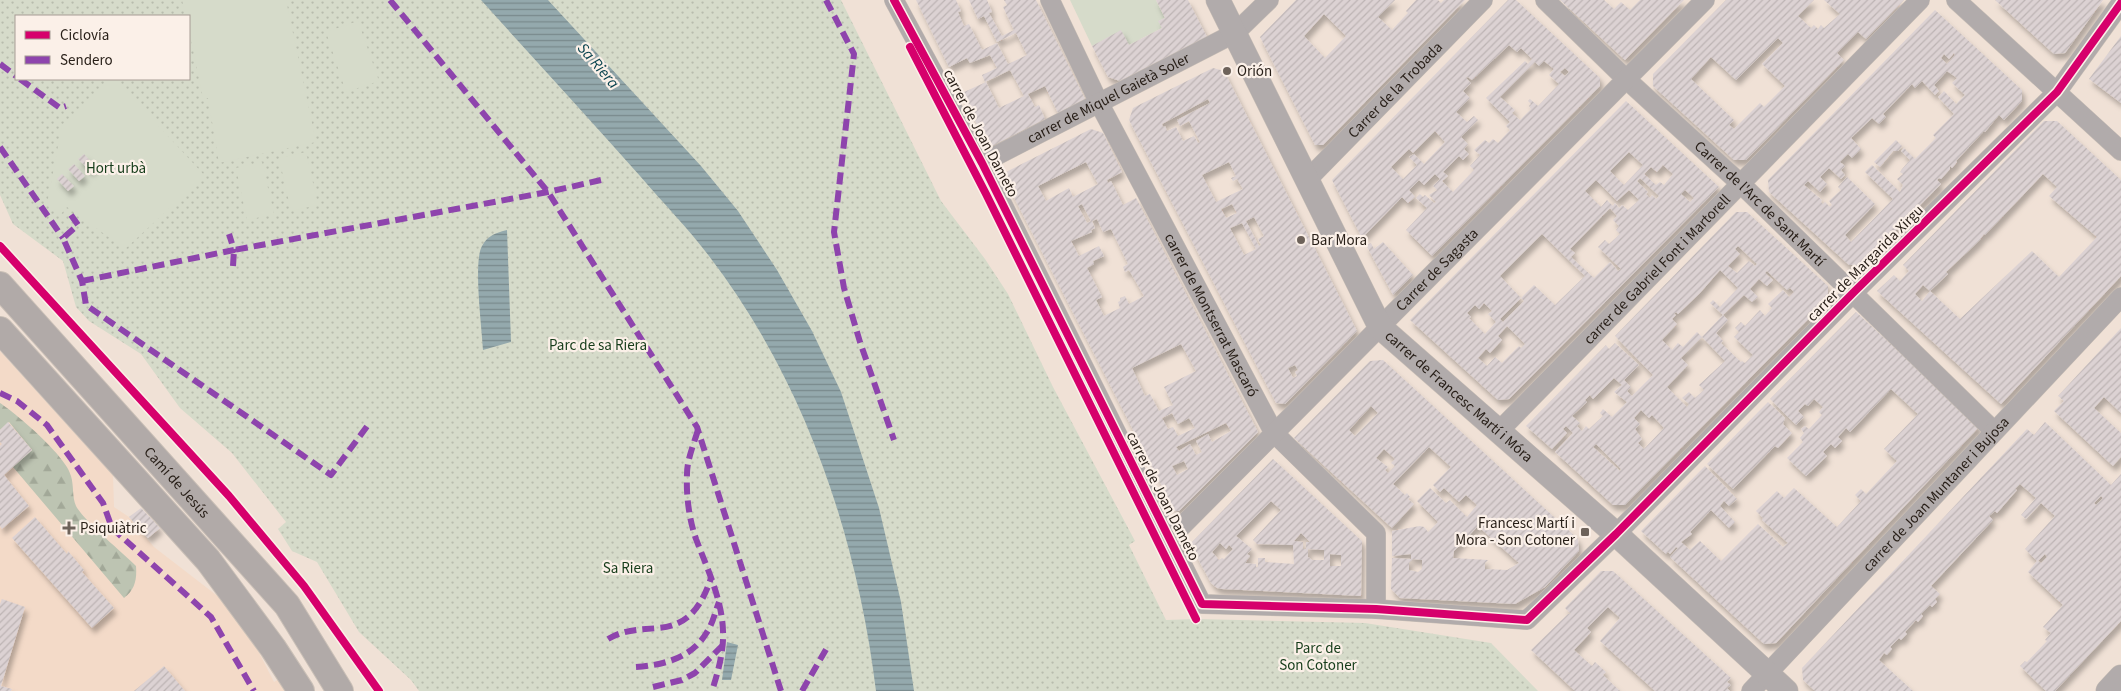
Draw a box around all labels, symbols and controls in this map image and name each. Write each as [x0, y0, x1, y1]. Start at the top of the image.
legend [15, 15, 190, 80]
text: Ciclovía [60, 25, 109, 46]
street label: Carrer de la Trobada [1343, 37, 1447, 143]
water label: Sa Riera [572, 38, 625, 94]
street label: carrer de Miquel Gaietà Soler [1024, 48, 1194, 149]
text: Sendero [60, 50, 113, 71]
place label: Orión [1237, 61, 1272, 82]
street label: carrer de Joan Dameto [938, 65, 1023, 201]
marker: Orión [1221, 65, 1233, 77]
street label: Carrer de l'Arc de Sant Martí [1689, 136, 1831, 272]
park label: Hort urbà [86, 158, 146, 179]
street label: carrer de Gabriel Font i Martorell [1579, 190, 1736, 349]
street label: carrer de Margarida Xirgu [1802, 200, 1928, 326]
street label: Carrer de Sagasta [1391, 224, 1483, 316]
street label: carrer de Montserrat Mascaró [1159, 230, 1263, 401]
place label: Bar Mora [1311, 230, 1367, 251]
marker: Bar Mora [1295, 234, 1307, 246]
street label: carrer de Francesc Martí i Móra [1380, 326, 1537, 467]
park label: Parc de sa Riera [549, 335, 647, 356]
street label: carrer de Joan Muntaner i Bujosa [1858, 412, 2014, 577]
street label: carrer de Joan Dameto [1121, 428, 1204, 564]
street label: Camí de Jesús [139, 442, 214, 523]
place label: Francesc Martí i Mora - Son Cotoner [1455, 513, 1576, 551]
place label: Psiquiàtric [80, 518, 147, 539]
marker: Psiquiàtric [62, 521, 76, 535]
marker: Francesc Martí i Mora - Son Cotoner [1579, 526, 1591, 538]
park label: Sa Riera [603, 558, 653, 579]
park label: Parc de Son Cotoner [1279, 638, 1358, 676]

